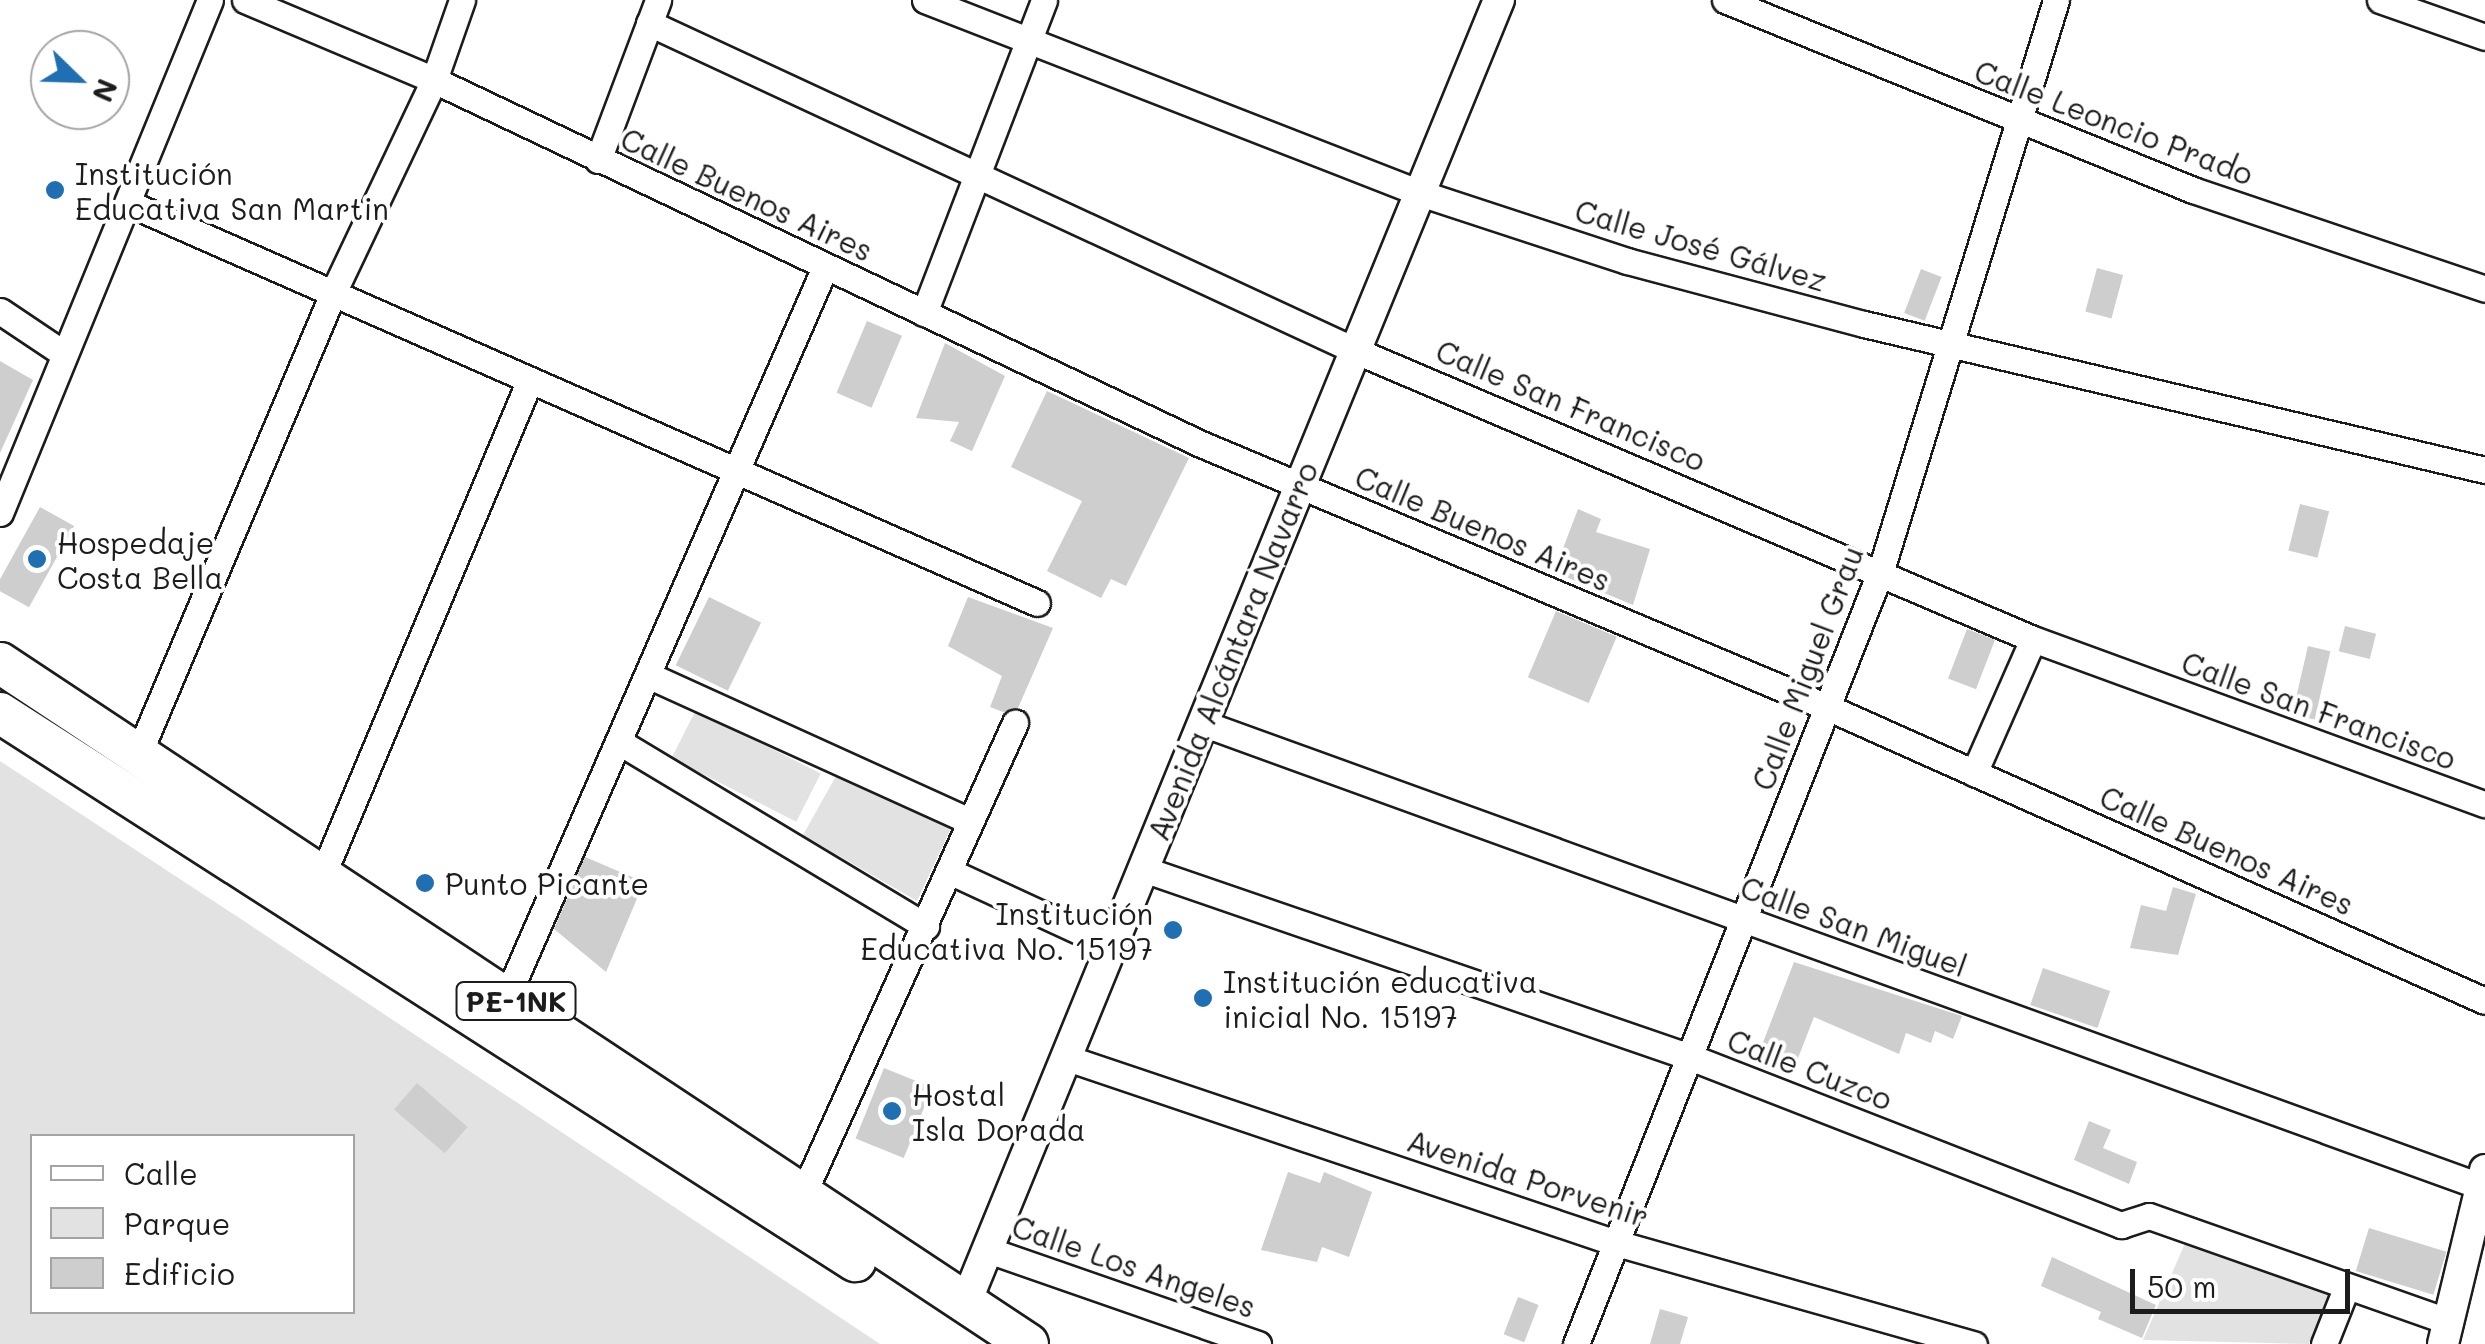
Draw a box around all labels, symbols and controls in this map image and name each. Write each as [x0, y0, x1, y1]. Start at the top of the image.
north arrow [30, 30, 130, 130]
street label: Calle Leoncio Prado [1970, 52, 2258, 192]
text: N [85, 74, 127, 108]
street label: Calle Buenos Aires [615, 120, 879, 268]
place label: Institución Educativa San Martin [75, 155, 389, 226]
marker: Institución Educativa San Martin [44, 179, 66, 201]
street label: Calle José Gálvez [1571, 192, 1831, 298]
street label: Calle San Francisco [1431, 332, 1711, 478]
street label: Avenida Alcántara Navarro [1139, 456, 1325, 846]
street label: Calle Buenos Aires [1350, 458, 1616, 598]
place label: Hospedaje Costa Bella [57, 524, 223, 594]
street label: Calle Miguel Grau [1744, 541, 1870, 795]
marker: Hospedaje Costa Bella [26, 548, 48, 570]
street label: Calle San Francisco [2177, 644, 2461, 776]
street label: Calle Buenos Aires [2095, 778, 2359, 922]
place label: Punto Picante [445, 865, 649, 901]
street label: Calle San Miguel [1736, 868, 1972, 984]
marker: Punto Picante [414, 872, 436, 894]
place label: Institución Educativa No. 15197 [860, 895, 1153, 966]
marker: Institución Educativa No. 15197 [1162, 919, 1184, 941]
place label: Institución educativa inicial No. 15197 [1223, 963, 1537, 1034]
road number: PE-1NK [454, 978, 578, 1024]
marker: Institución educativa inicial No. 15197 [1192, 987, 1214, 1009]
street label: Calle Cuzco [1723, 1021, 1897, 1117]
place label: Hostal Isla Dorada [912, 1076, 1085, 1146]
marker: Hostal Isla Dorada [881, 1100, 903, 1122]
street label: Avenida Porvenir [1403, 1122, 1653, 1234]
legend [30, 1134, 355, 1314]
text: Calle [124, 1153, 198, 1193]
text: Parque [124, 1203, 230, 1243]
street label: Calle Los Angeles [1008, 1207, 1260, 1325]
scale bar [2135, 1249, 2355, 1311]
text: Edificio [124, 1253, 235, 1293]
text: 50 m [2147, 1266, 2217, 1306]

